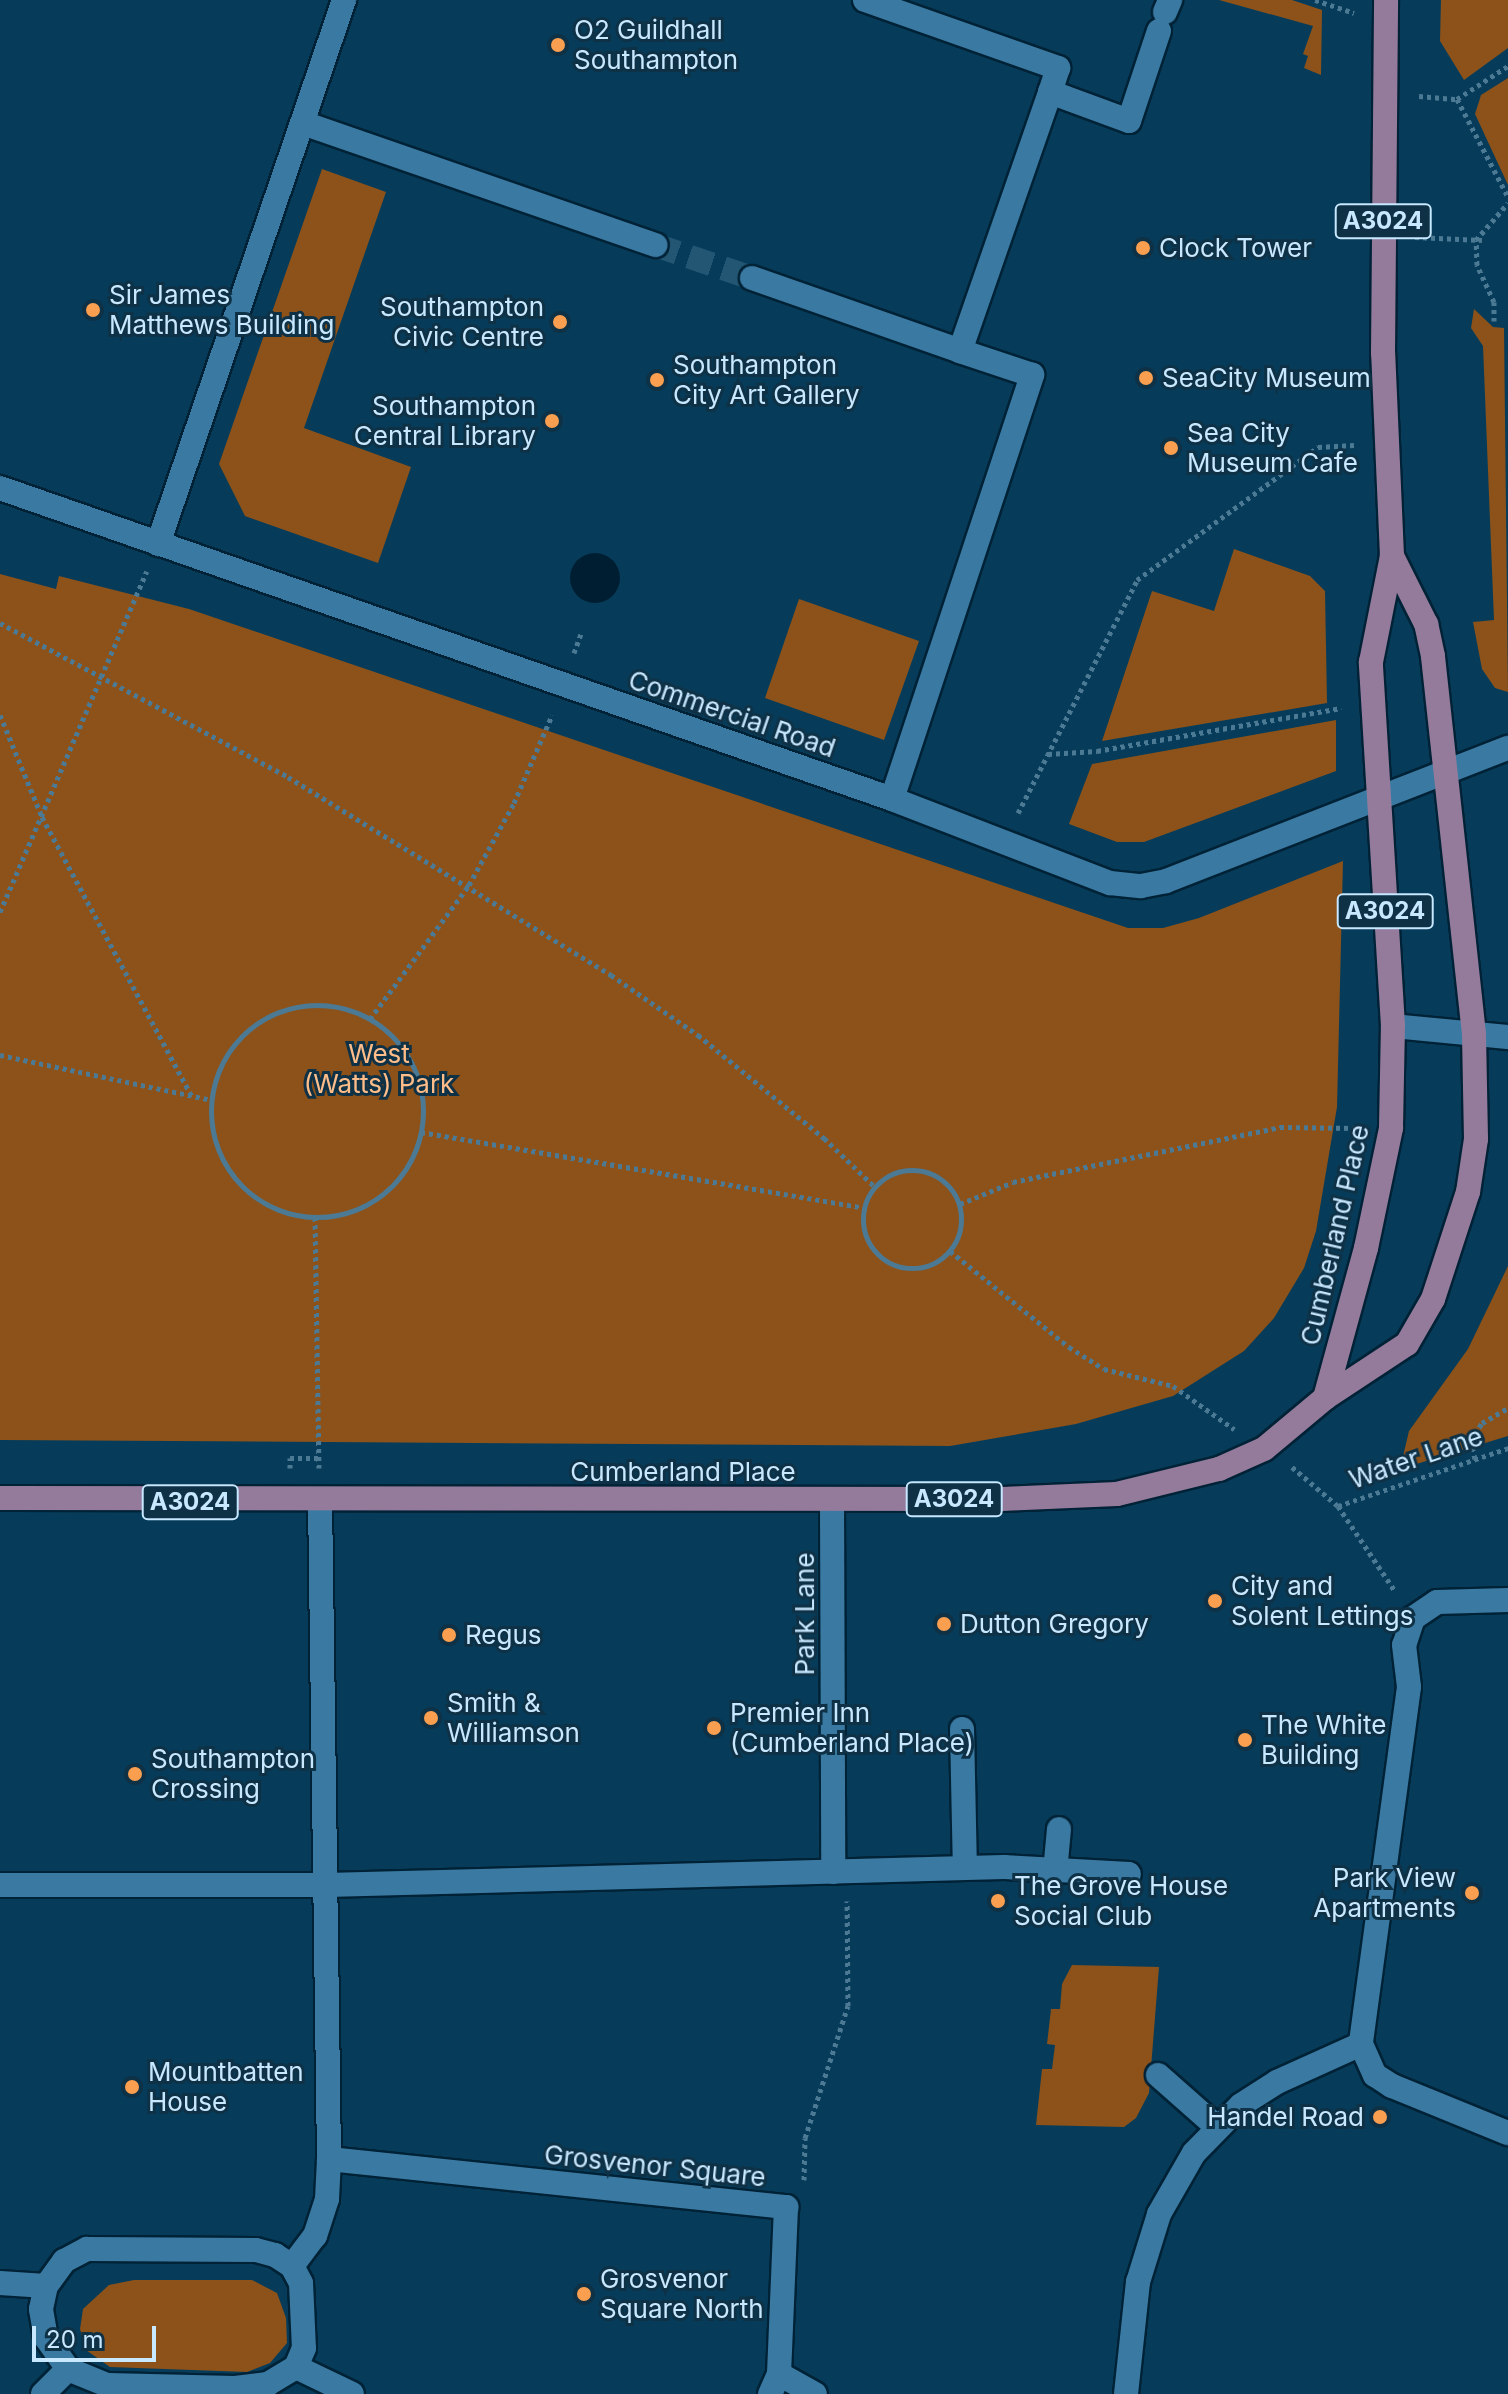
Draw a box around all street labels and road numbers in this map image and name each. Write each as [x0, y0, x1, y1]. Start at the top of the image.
road number: A3024 [1333, 201, 1433, 241]
street label: Commercial Road [624, 664, 840, 764]
road number: A3024 [1335, 891, 1435, 931]
street label: Cumberland Place [1294, 1122, 1376, 1348]
street label: Water Lane [1345, 1421, 1487, 1495]
street label: Cumberland Place [570, 1456, 796, 1488]
road number: A3024 [904, 1479, 1004, 1519]
road number: A3024 [140, 1482, 240, 1522]
street label: Park Lane [789, 1553, 821, 1675]
street label: Grosvenor Square [543, 2139, 767, 2193]

